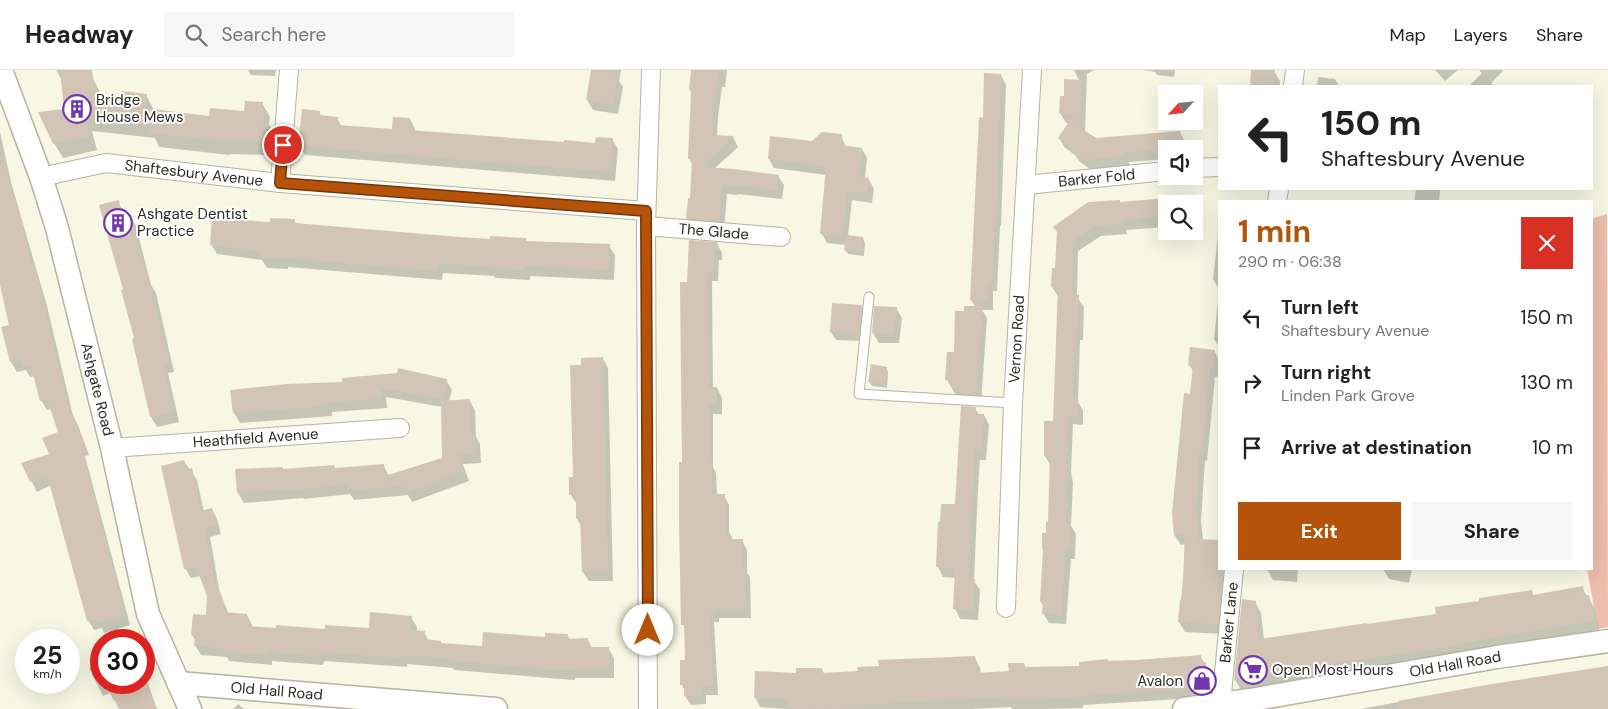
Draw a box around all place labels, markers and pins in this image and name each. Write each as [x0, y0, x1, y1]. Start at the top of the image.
place label: Bridge House Mews [96, 90, 184, 127]
building icon: Bridge House Mews [62, 94, 92, 124]
pin [262, 124, 304, 166]
place label: Ashgate Dentist Practice [137, 204, 248, 241]
building icon: Ashgate Dentist Practice [103, 208, 133, 238]
supermarket icon: Open Most Hours [1238, 655, 1268, 685]
place label: Open Most Hours [1272, 660, 1394, 680]
shop icon: Avalon [1187, 666, 1217, 696]
place label: Avalon [1137, 671, 1183, 691]

